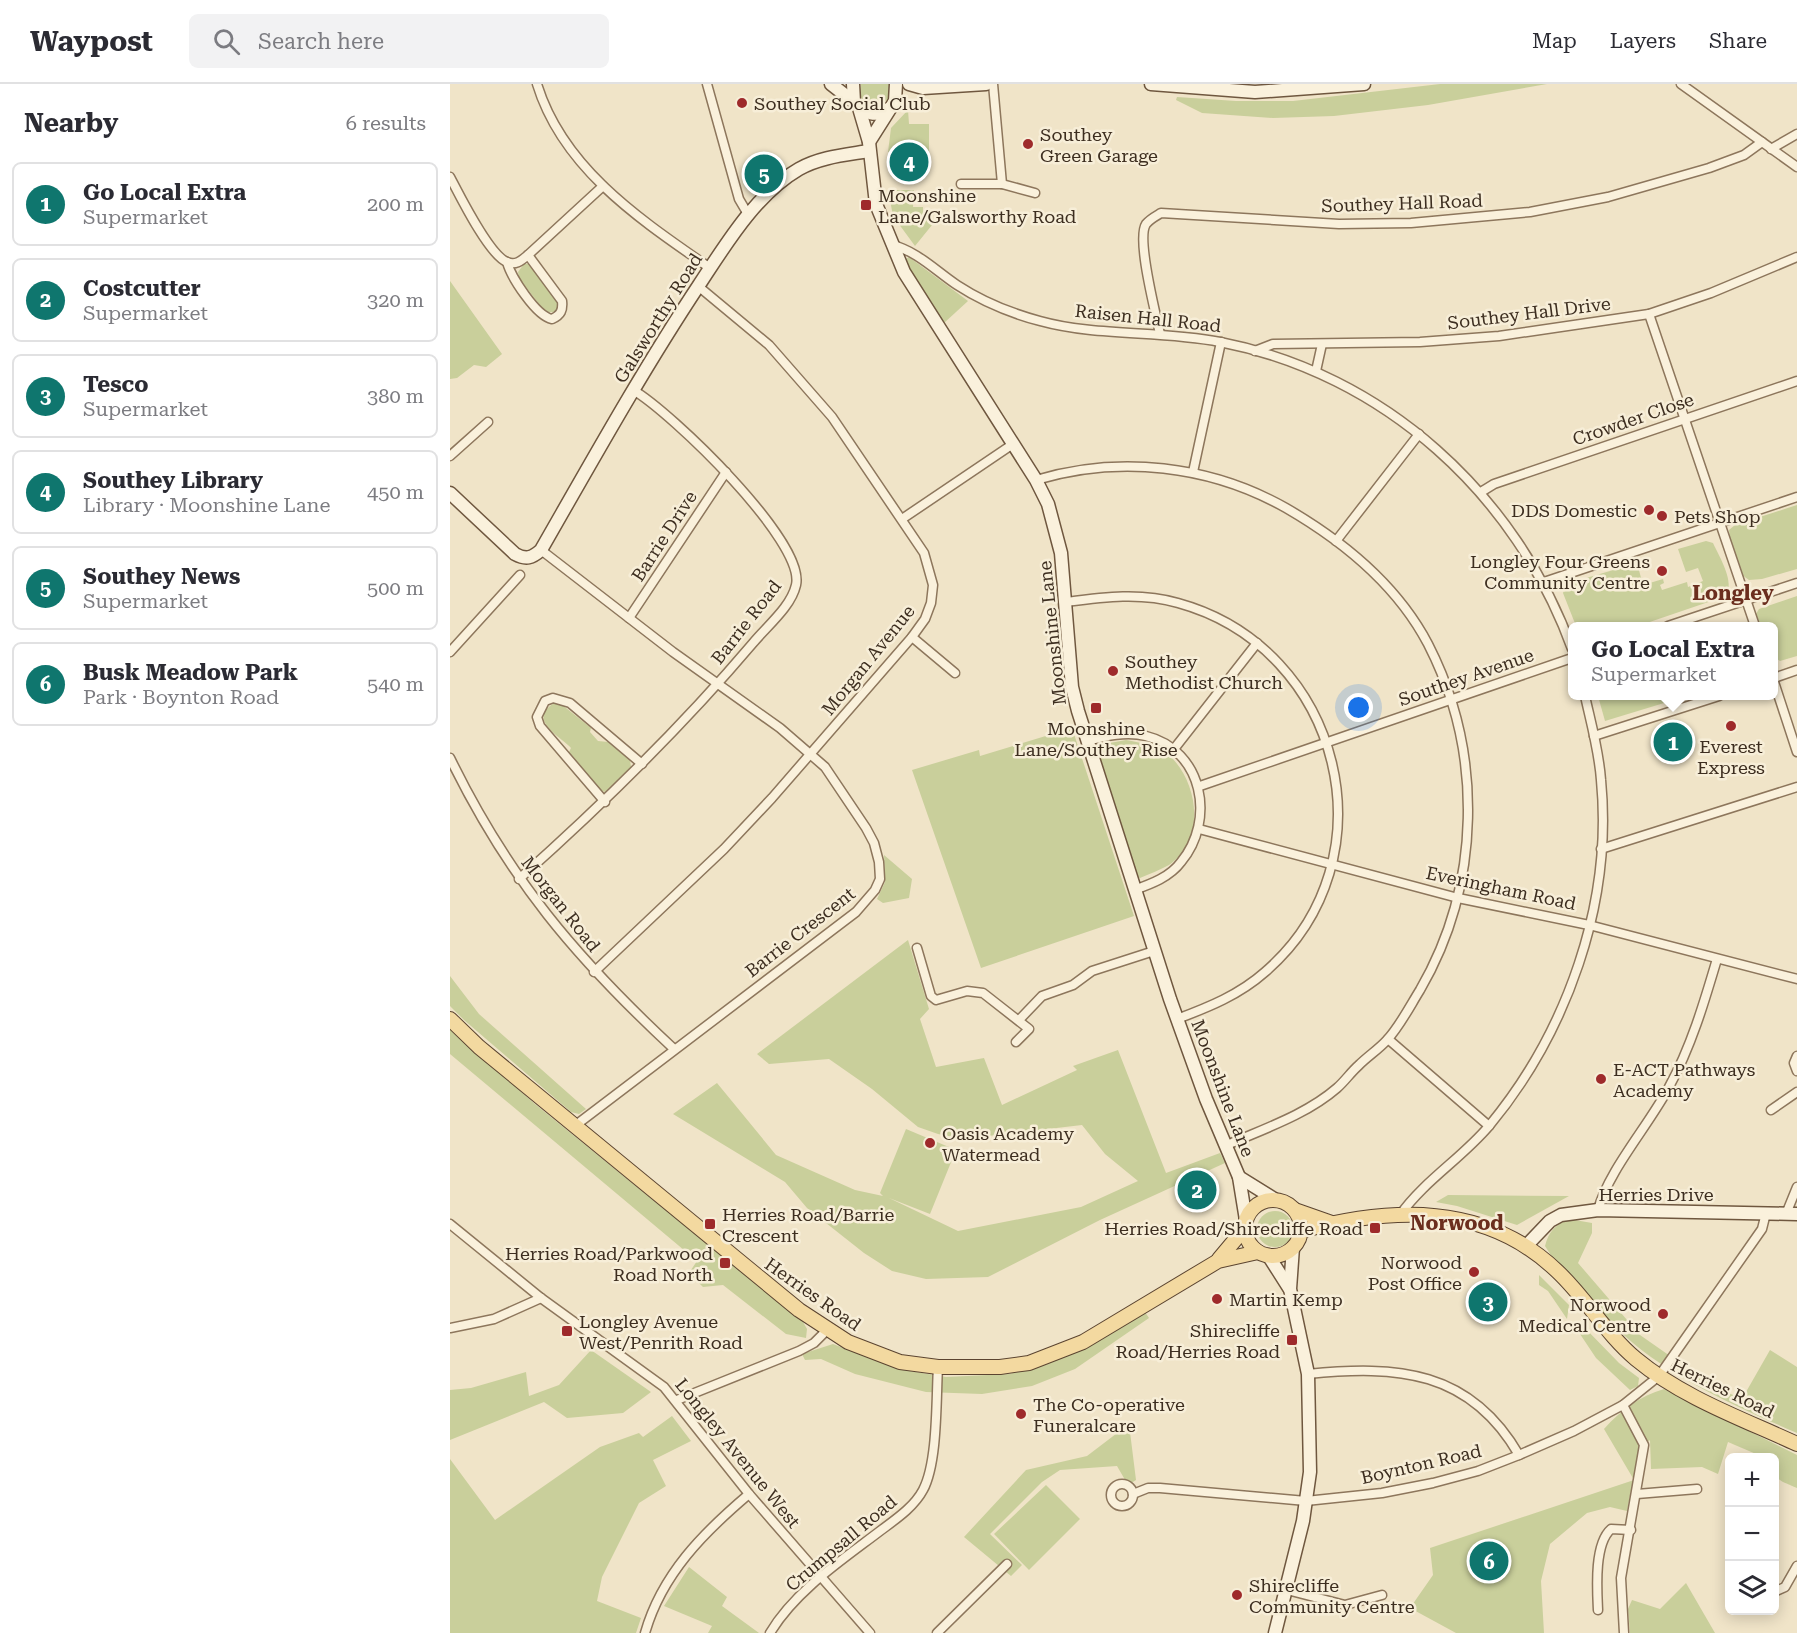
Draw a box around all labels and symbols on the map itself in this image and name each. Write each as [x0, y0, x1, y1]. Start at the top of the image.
place label: Southey Social Club [754, 93, 931, 114]
marker: Southey Social Club [735, 96, 749, 110]
place label: Southey Green Garage [1040, 124, 1158, 166]
marker: Southey Green Garage [1021, 137, 1035, 151]
pin: 4 [890, 140, 928, 184]
pin: 5 [744, 152, 784, 196]
place label: Moonshine Lane/Galsworthy Road [878, 185, 1077, 227]
street label: Southey Hall Road [1321, 190, 1484, 216]
marker: Moonshine Lane/Galsworthy Road [859, 198, 873, 212]
street label: Galsworthy Road [610, 249, 707, 387]
street label: Southey Hall Drive [1446, 293, 1612, 333]
street label: Raisen Hall Road [1074, 300, 1223, 336]
street label: Crowder Close [1570, 388, 1696, 450]
street label: Barrie Drive [627, 487, 701, 585]
place label: DDS Domestic [1511, 500, 1637, 521]
marker: DDS Domestic [1642, 503, 1656, 517]
place label: Pets Shop [1674, 506, 1761, 527]
marker: Pets Shop [1655, 509, 1669, 523]
place label: Longley Four Greens Community Centre [1470, 551, 1650, 593]
street label: Moonshine Lane [1034, 560, 1070, 706]
marker: Longley Four Greens Community Centre [1655, 564, 1669, 578]
street label: Barrie Road [707, 575, 786, 668]
district label: Longley [1692, 581, 1774, 605]
street label: Morgan Avenue [817, 601, 919, 719]
street label: Southey Avenue [1396, 644, 1536, 710]
place label: Southey Methodist Church [1125, 651, 1283, 693]
marker: Southey Methodist Church [1106, 664, 1120, 678]
your location [1344, 693, 1373, 722]
marker: Moonshine Lane/Southey Rise [1089, 701, 1103, 715]
place label: Moonshine Lane/Southey Rise [1014, 718, 1178, 760]
marker: Everest Express [1724, 719, 1738, 733]
pin: 1 [1654, 720, 1692, 764]
place label: Everest Express [1697, 736, 1765, 778]
street label: Morgan Road [517, 852, 605, 956]
street label: Everingham Road [1424, 862, 1578, 914]
street label: Barrie Crescent [741, 882, 859, 981]
street label: Moonshine Lane [1187, 1016, 1259, 1160]
place label: E-ACT Pathways Academy [1613, 1059, 1755, 1101]
marker: E-ACT Pathways Academy [1594, 1072, 1608, 1086]
place label: Oasis Academy Watermead [942, 1123, 1074, 1165]
marker: Oasis Academy Watermead [923, 1136, 937, 1150]
pin: 2 [1178, 1168, 1216, 1212]
street label: Herries Drive [1598, 1184, 1714, 1205]
place label: Herries Road/Barrie Crescent [722, 1204, 895, 1246]
district label: Norwood [1410, 1211, 1504, 1235]
marker: Herries Road/Barrie Crescent [703, 1217, 717, 1231]
place label: Herries Road/Shirecliffe Road [1104, 1218, 1363, 1239]
marker: Herries Road/Shirecliffe Road [1368, 1221, 1382, 1235]
place label: Herries Road/Parkwood Road North [505, 1243, 713, 1285]
place label: Norwood Post Office [1368, 1252, 1462, 1294]
street label: Herries Road [761, 1253, 865, 1335]
marker: Herries Road/Parkwood Road North [718, 1256, 732, 1270]
marker: Norwood Post Office [1467, 1265, 1481, 1279]
pin: 3 [1468, 1280, 1508, 1324]
place label: Martin Kemp [1229, 1289, 1343, 1310]
marker: Martin Kemp [1210, 1292, 1224, 1306]
place label: Norwood Medical Centre [1519, 1294, 1651, 1336]
marker: Norwood Medical Centre [1656, 1307, 1670, 1321]
place label: Longley Avenue West/Penrith Road [579, 1311, 743, 1353]
place label: Shirecliffe Road/Herries Road [1115, 1320, 1280, 1362]
marker: Longley Avenue West/Penrith Road [560, 1324, 574, 1338]
marker: Shirecliffe Road/Herries Road [1285, 1333, 1299, 1347]
street label: Herries Road [1668, 1354, 1779, 1422]
street label: Longley Avenue West [671, 1374, 805, 1532]
place label: The Co-operative Funeralcare [1033, 1394, 1185, 1436]
marker: The Co-operative Funeralcare [1014, 1407, 1028, 1421]
street label: Boynton Road [1359, 1440, 1484, 1488]
street label: Crumpsall Road [781, 1490, 901, 1595]
pin: 6 [1470, 1538, 1508, 1584]
place label: Shirecliffe Community Centre [1249, 1575, 1415, 1617]
marker: Shirecliffe Community Centre [1230, 1588, 1244, 1602]

